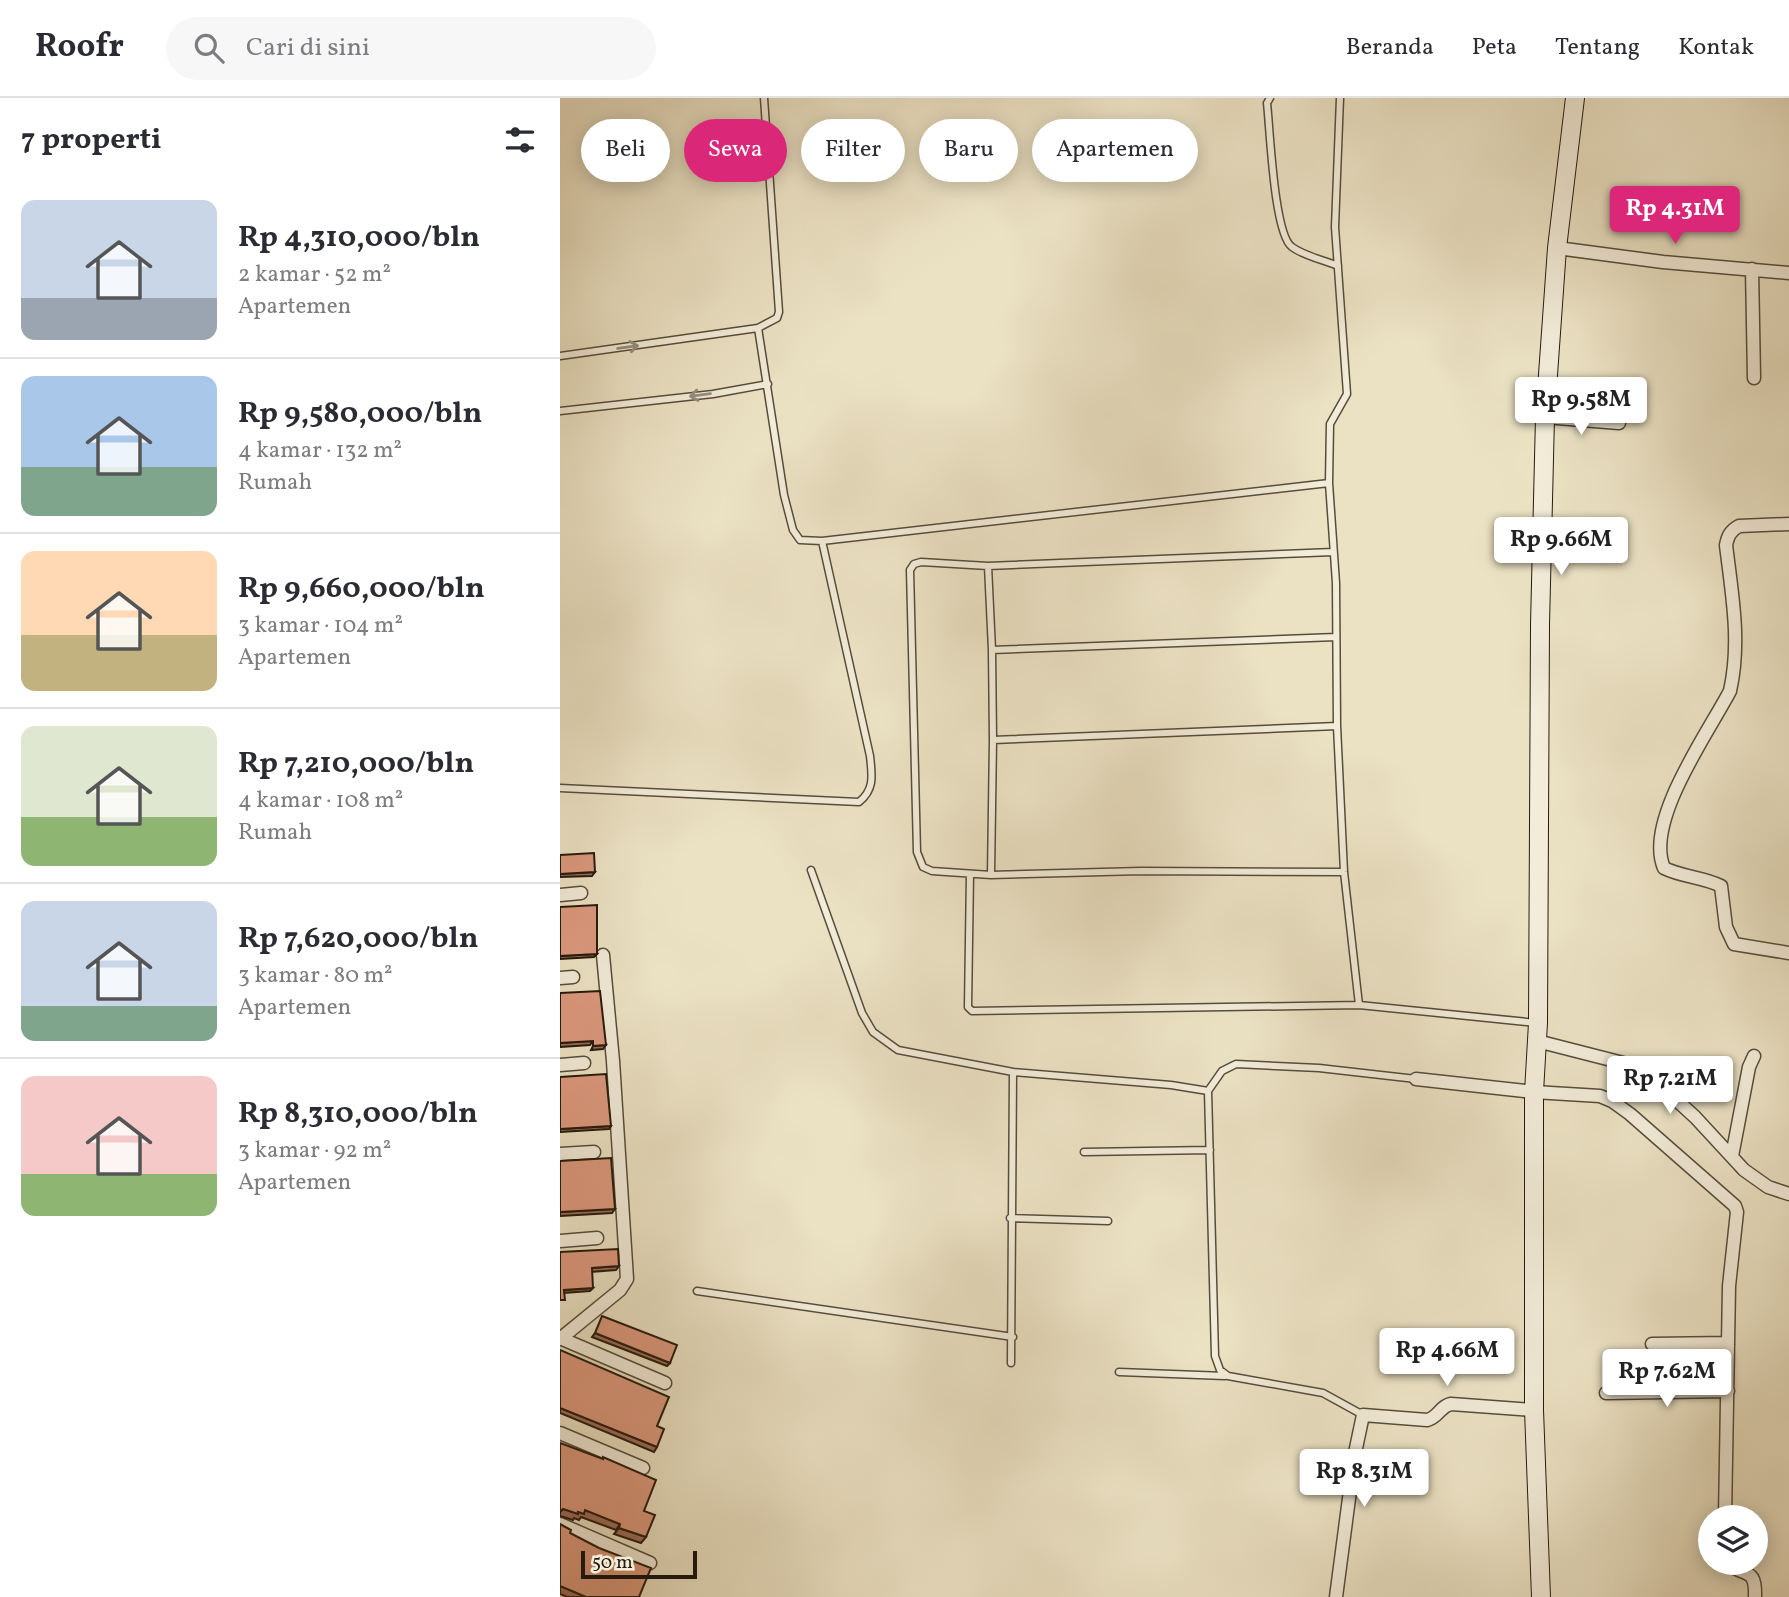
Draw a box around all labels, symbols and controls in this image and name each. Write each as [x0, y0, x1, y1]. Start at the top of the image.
search box [166, 17, 656, 80]
text: Roofr [35, 25, 124, 71]
icon: search [190, 29, 228, 67]
text: Cari di sini [246, 30, 370, 66]
text: Beranda [1346, 31, 1434, 65]
text: Peta [1472, 31, 1517, 65]
text: Tentang [1555, 31, 1640, 65]
text: Kontak [1678, 31, 1754, 65]
text: 7 properti [21, 119, 162, 161]
chip: Beli [581, 119, 670, 182]
chip: Sewa [684, 119, 787, 182]
chip: Filter [801, 119, 905, 182]
chip: Baru [919, 119, 1018, 182]
chip: Apartemen [1032, 119, 1198, 182]
icon: filters [501, 121, 539, 159]
pin: Rp 4.31M [1603, 186, 1747, 246]
text: Rp 4.31M [1626, 193, 1724, 225]
text: Rp 4,310,000/bln [238, 217, 480, 259]
icon: home [77, 228, 161, 312]
text: 2 kamar · 52 m² [238, 259, 391, 291]
text: Apartemen [238, 291, 351, 323]
one-way arrow [616, 340, 638, 353]
pin: Rp 9.58M [1509, 378, 1653, 437]
text: Rp 9.58M [1531, 384, 1631, 416]
one-way arrow [690, 389, 712, 402]
text: Rp 9,580,000/bln [238, 393, 482, 435]
icon: home [77, 404, 161, 488]
text: 4 kamar · 132 m² [238, 435, 402, 467]
text: Rumah [238, 467, 312, 499]
pin: Rp 9.66M [1489, 518, 1633, 577]
text: Rp 9.66M [1510, 524, 1612, 556]
text: Rp 9,660,000/bln [238, 568, 485, 610]
icon: home [77, 579, 161, 663]
text: 3 kamar · 104 m² [238, 610, 403, 642]
text: Apartemen [238, 642, 351, 674]
text: Rp 7,210,000/bln [238, 743, 474, 785]
icon: home [77, 754, 161, 838]
text: 4 kamar · 108 m² [238, 785, 403, 817]
text: Rumah [238, 817, 312, 849]
text: Rp 7,620,000/bln [238, 918, 478, 960]
icon: home [77, 929, 161, 1013]
text: 3 kamar · 80 m² [238, 960, 393, 992]
text: Apartemen [238, 992, 351, 1024]
pin: Rp 7.21M [1598, 1056, 1742, 1116]
text: Rp 7.21M [1623, 1063, 1717, 1095]
text: Rp 8,310,000/bln [238, 1093, 478, 1135]
icon: home [77, 1104, 161, 1188]
text: 3 kamar · 92 m² [238, 1135, 391, 1167]
text: Apartemen [238, 1167, 351, 1199]
pin: Rp 4.66M [1375, 1328, 1519, 1388]
text: Rp 4.66M [1395, 1335, 1499, 1367]
pin: Rp 7.62M [1595, 1350, 1739, 1409]
text: Rp 7.62M [1618, 1356, 1716, 1388]
pin: Rp 8.31M [1292, 1450, 1436, 1509]
text: Rp 8.31M [1316, 1456, 1412, 1488]
map controls [1698, 1505, 1768, 1575]
button: layers [1698, 1505, 1768, 1575]
scale bar [581, 1548, 696, 1580]
text: 50 m [592, 1550, 633, 1576]

